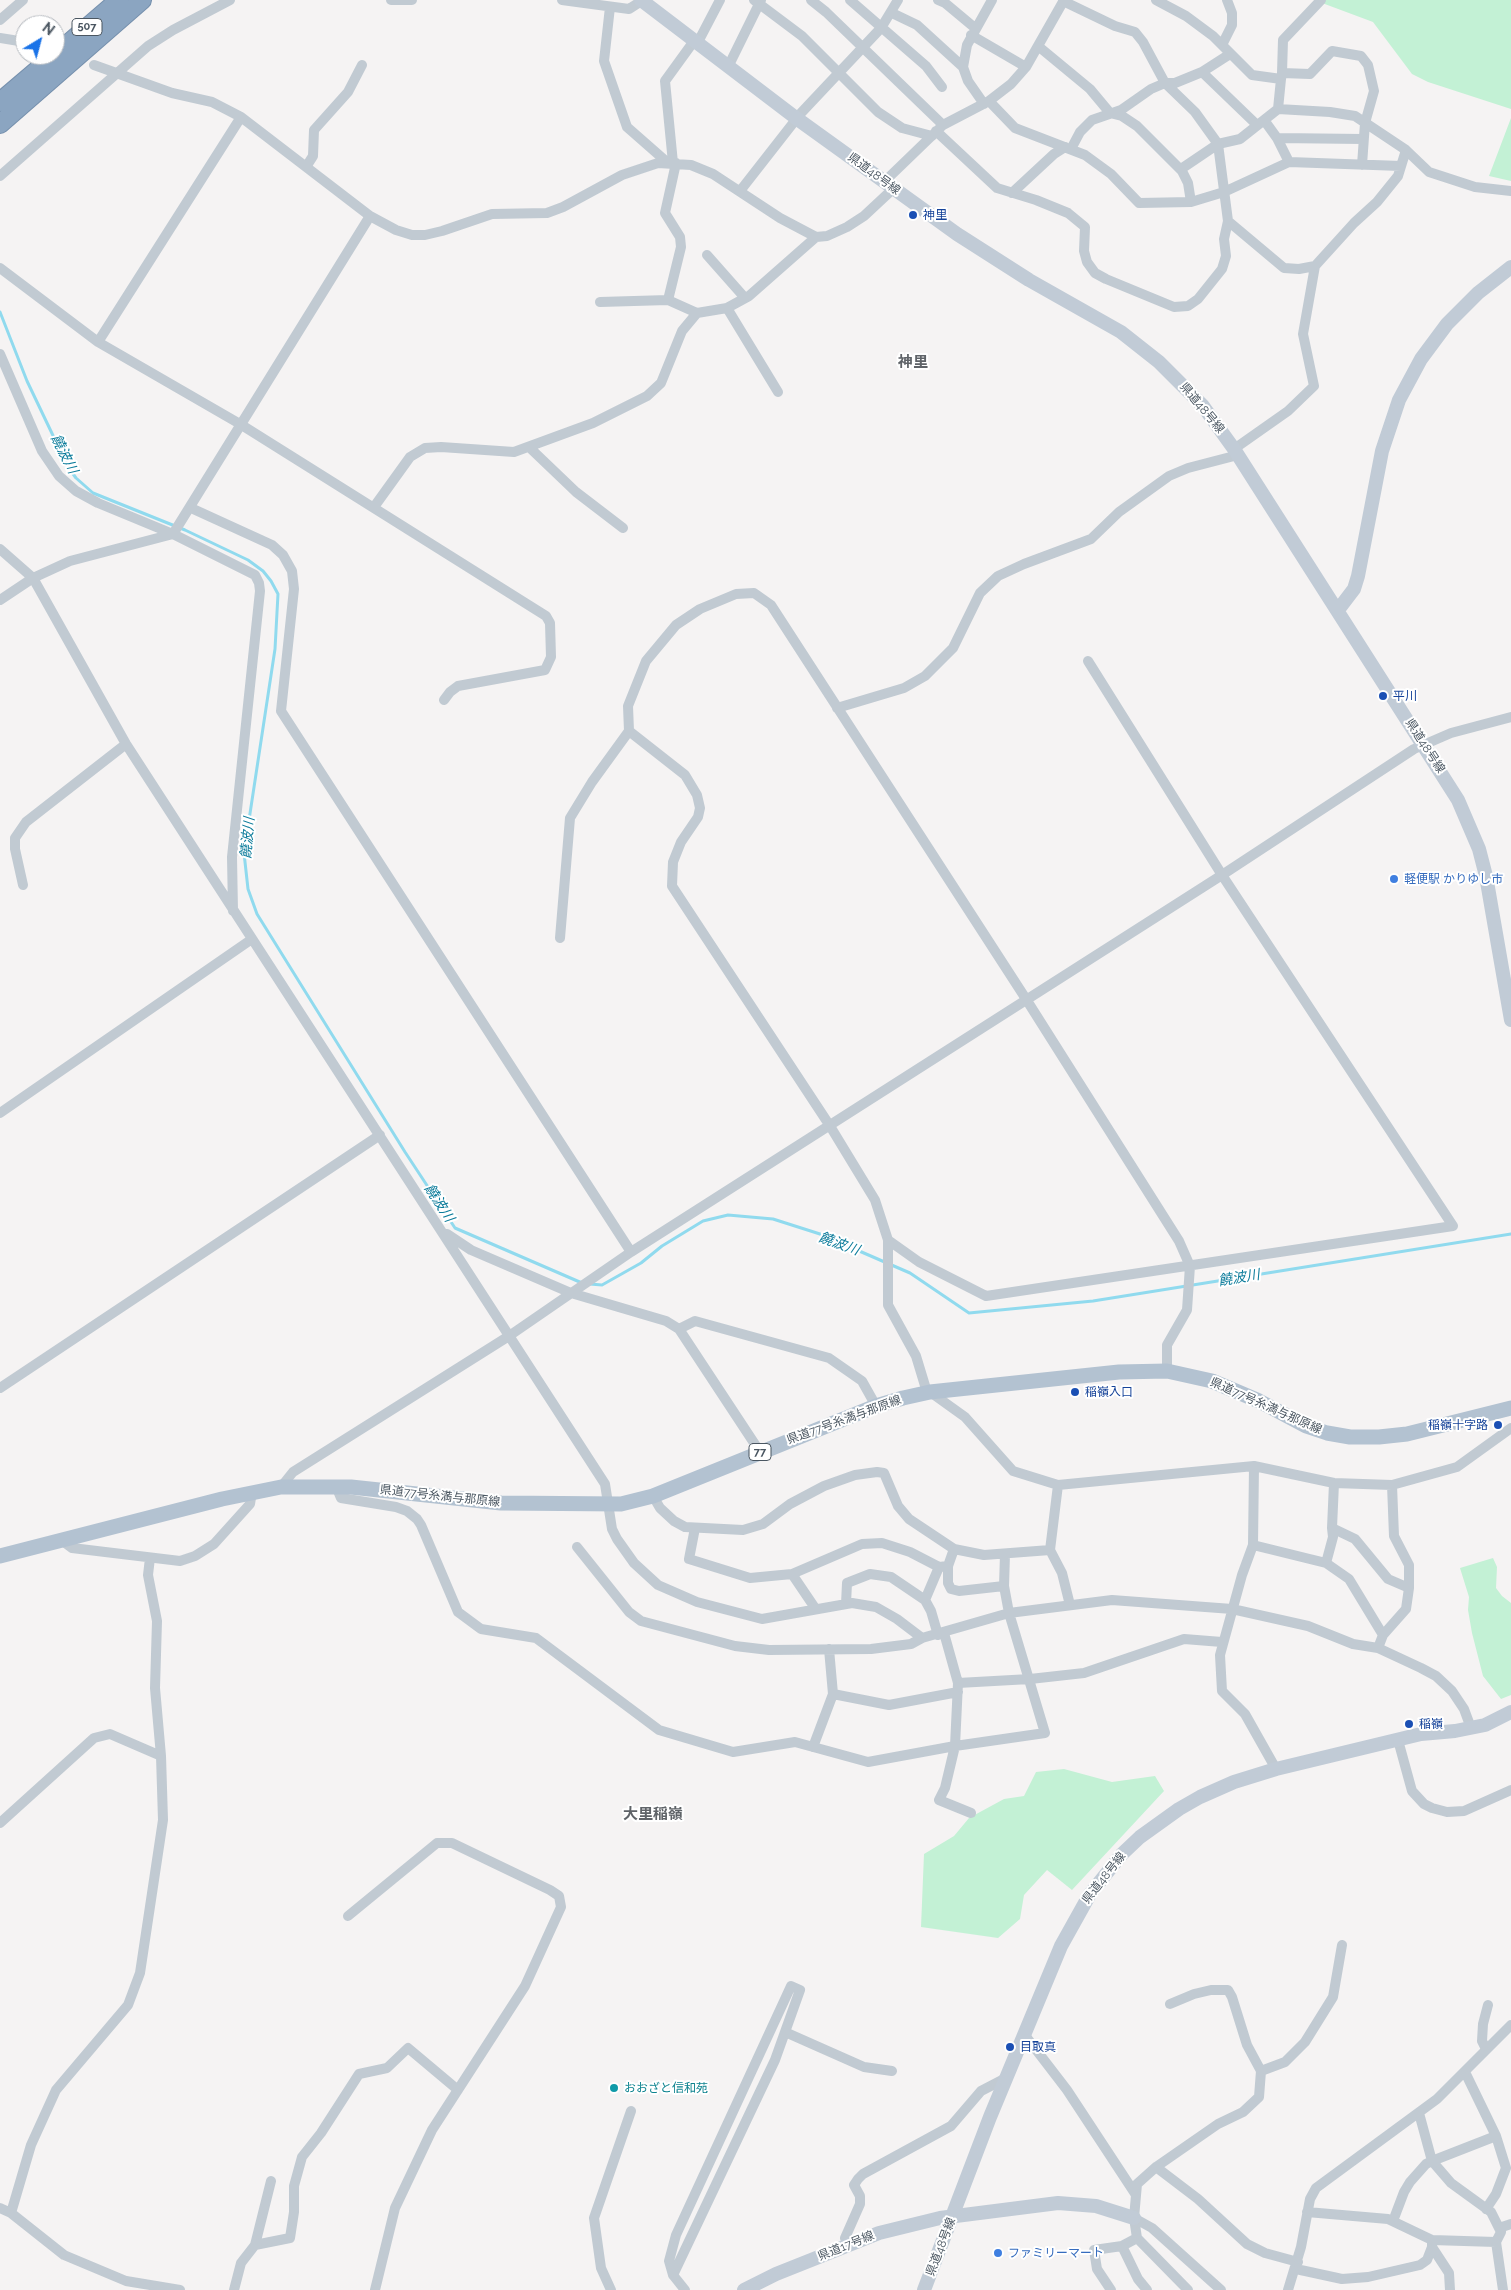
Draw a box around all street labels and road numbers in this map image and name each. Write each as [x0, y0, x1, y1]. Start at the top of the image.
road number: 507 [72, 18, 102, 36]
street label: 県道48号線 [845, 150, 903, 198]
street label: 県道48号線 [1177, 380, 1227, 436]
street label: 県道48号線 [1402, 716, 1448, 776]
street label: 県道77号糸満与那原線 [1208, 1375, 1324, 1437]
street label: 県道77号糸満与那原線 [785, 1393, 903, 1447]
road number: 77 [749, 1444, 771, 1460]
street label: 県道77号糸満与那原線 [379, 1483, 501, 1509]
street label: 県道48号線 [1079, 1849, 1129, 1907]
street label: 県道48号線 [923, 2216, 959, 2278]
street label: 県道17号線 [816, 2228, 876, 2264]

